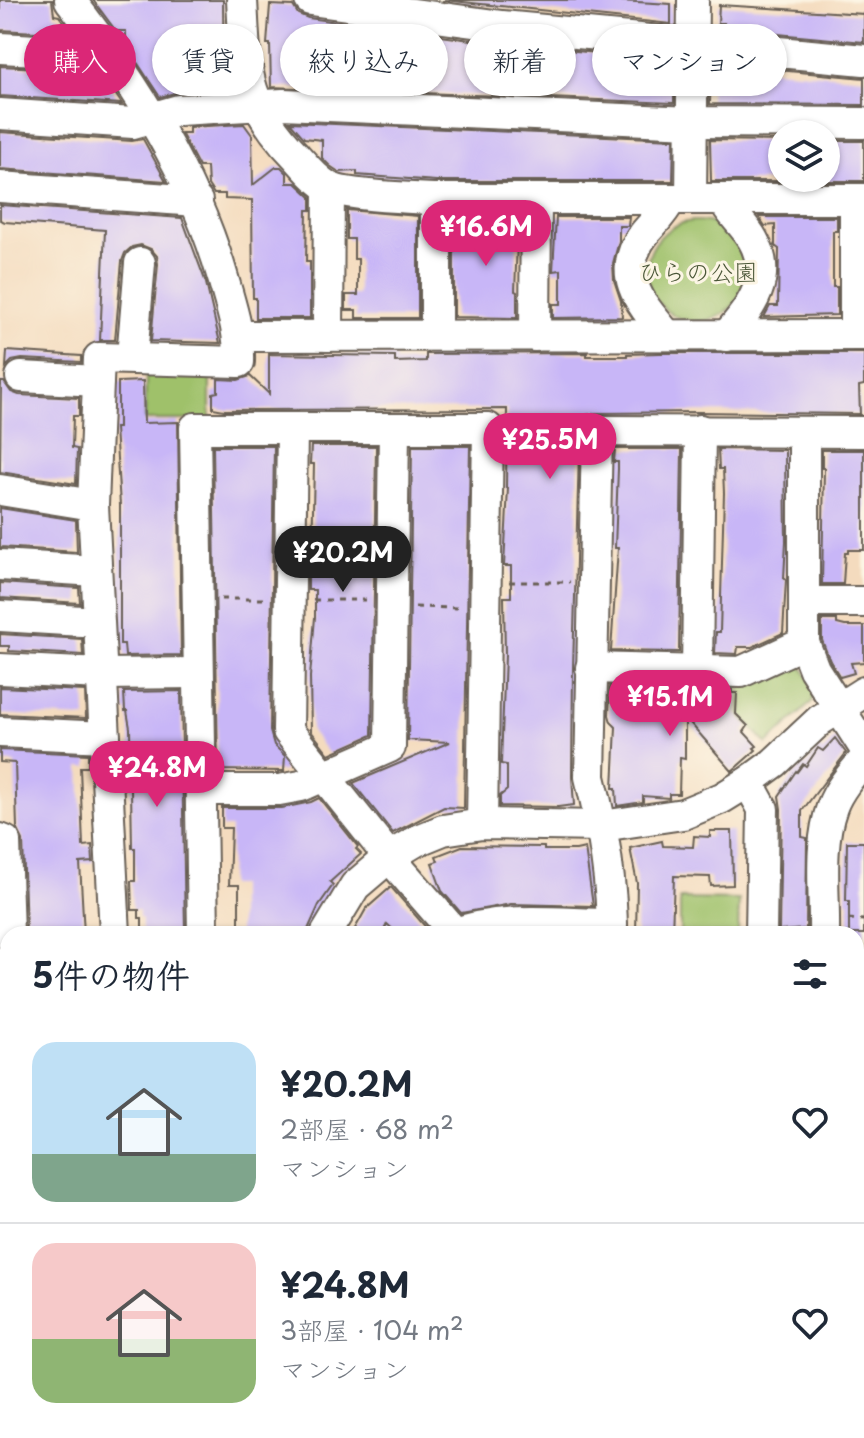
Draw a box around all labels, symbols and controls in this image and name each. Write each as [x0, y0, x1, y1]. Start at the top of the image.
chip: 購入 [24, 24, 136, 96]
chip: 賃貸 [152, 24, 264, 96]
chip: 絞り込み [280, 24, 448, 96]
chip: 新着 [464, 24, 576, 96]
chip: マンション [592, 24, 787, 96]
map controls [768, 120, 840, 192]
button: layers [768, 120, 840, 192]
pin: ¥16.6M [421, 200, 551, 268]
text: ¥16.6M [439, 206, 533, 245]
park label: ひらの公園 [638, 253, 758, 289]
pin: ¥25.5M [485, 413, 615, 481]
text: ¥25.5M [501, 419, 599, 458]
pin: ¥20.2M [278, 526, 408, 594]
text: ¥20.2M [292, 532, 394, 571]
pin: ¥15.1M [605, 670, 735, 738]
text: ¥15.1M [627, 676, 713, 715]
pin: ¥24.8M [92, 741, 222, 809]
text: ¥24.8M [107, 747, 207, 786]
text: 5件の物件 [32, 948, 190, 1000]
icon: filters [788, 952, 832, 996]
text: ¥20.2M [280, 1057, 413, 1109]
icon: home [96, 1074, 192, 1170]
icon: heart [788, 1100, 832, 1144]
text: 2部屋 · 68 m² [280, 1109, 454, 1148]
text: マンション [280, 1148, 409, 1187]
text: ¥24.8M [280, 1258, 410, 1310]
icon: home [96, 1275, 192, 1371]
icon: heart [788, 1301, 832, 1345]
text: 3部屋 · 104 m² [280, 1310, 464, 1349]
text: マンション [280, 1349, 409, 1388]

